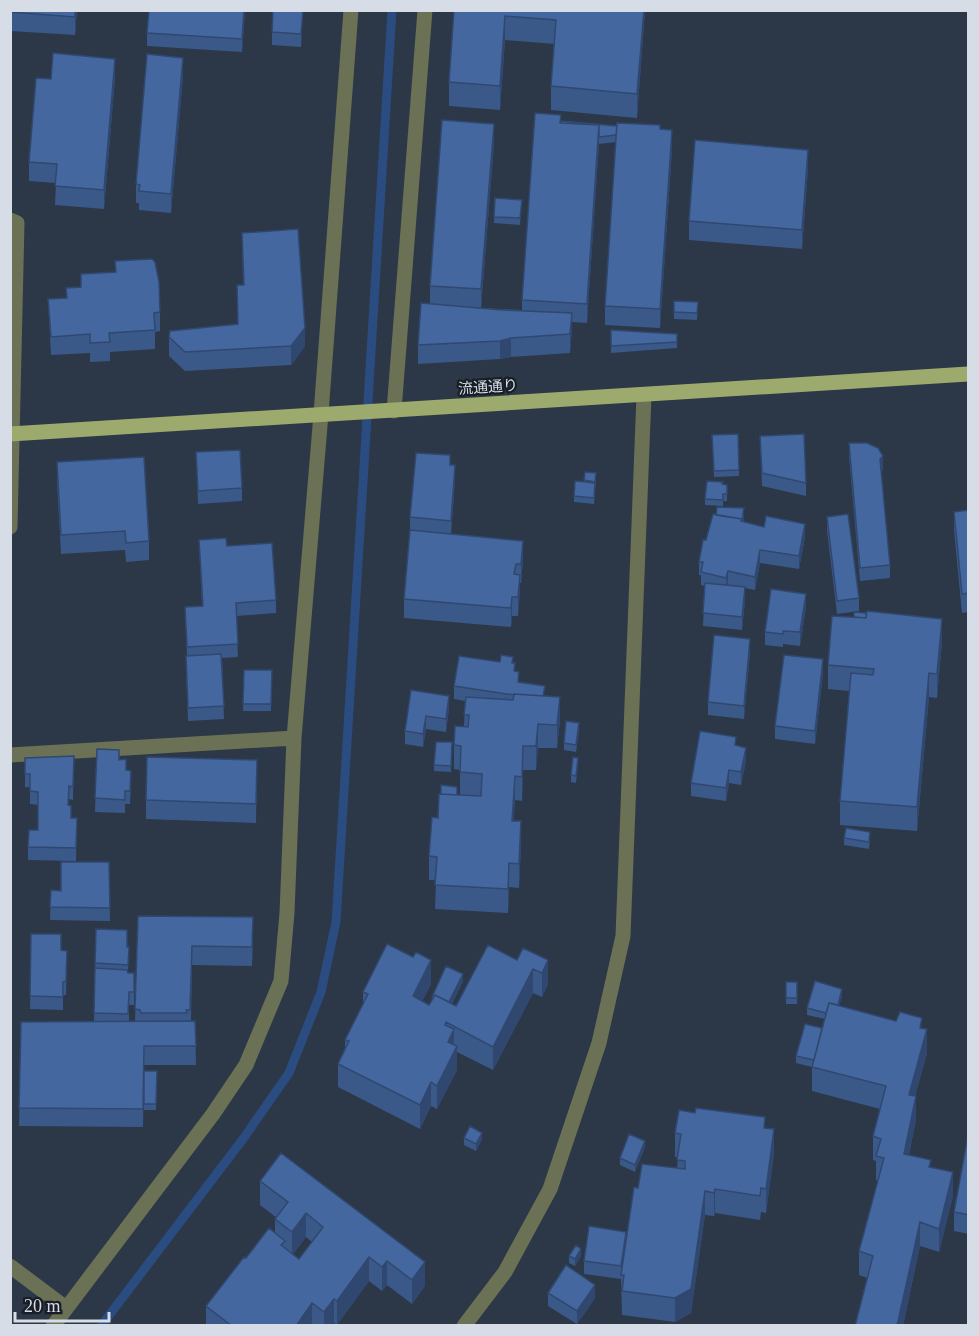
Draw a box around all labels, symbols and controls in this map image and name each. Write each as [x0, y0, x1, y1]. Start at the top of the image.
street label: 流通通り [458, 377, 518, 397]
scale bar [15, 1285, 110, 1323]
text: 20 m [24, 1296, 61, 1316]

